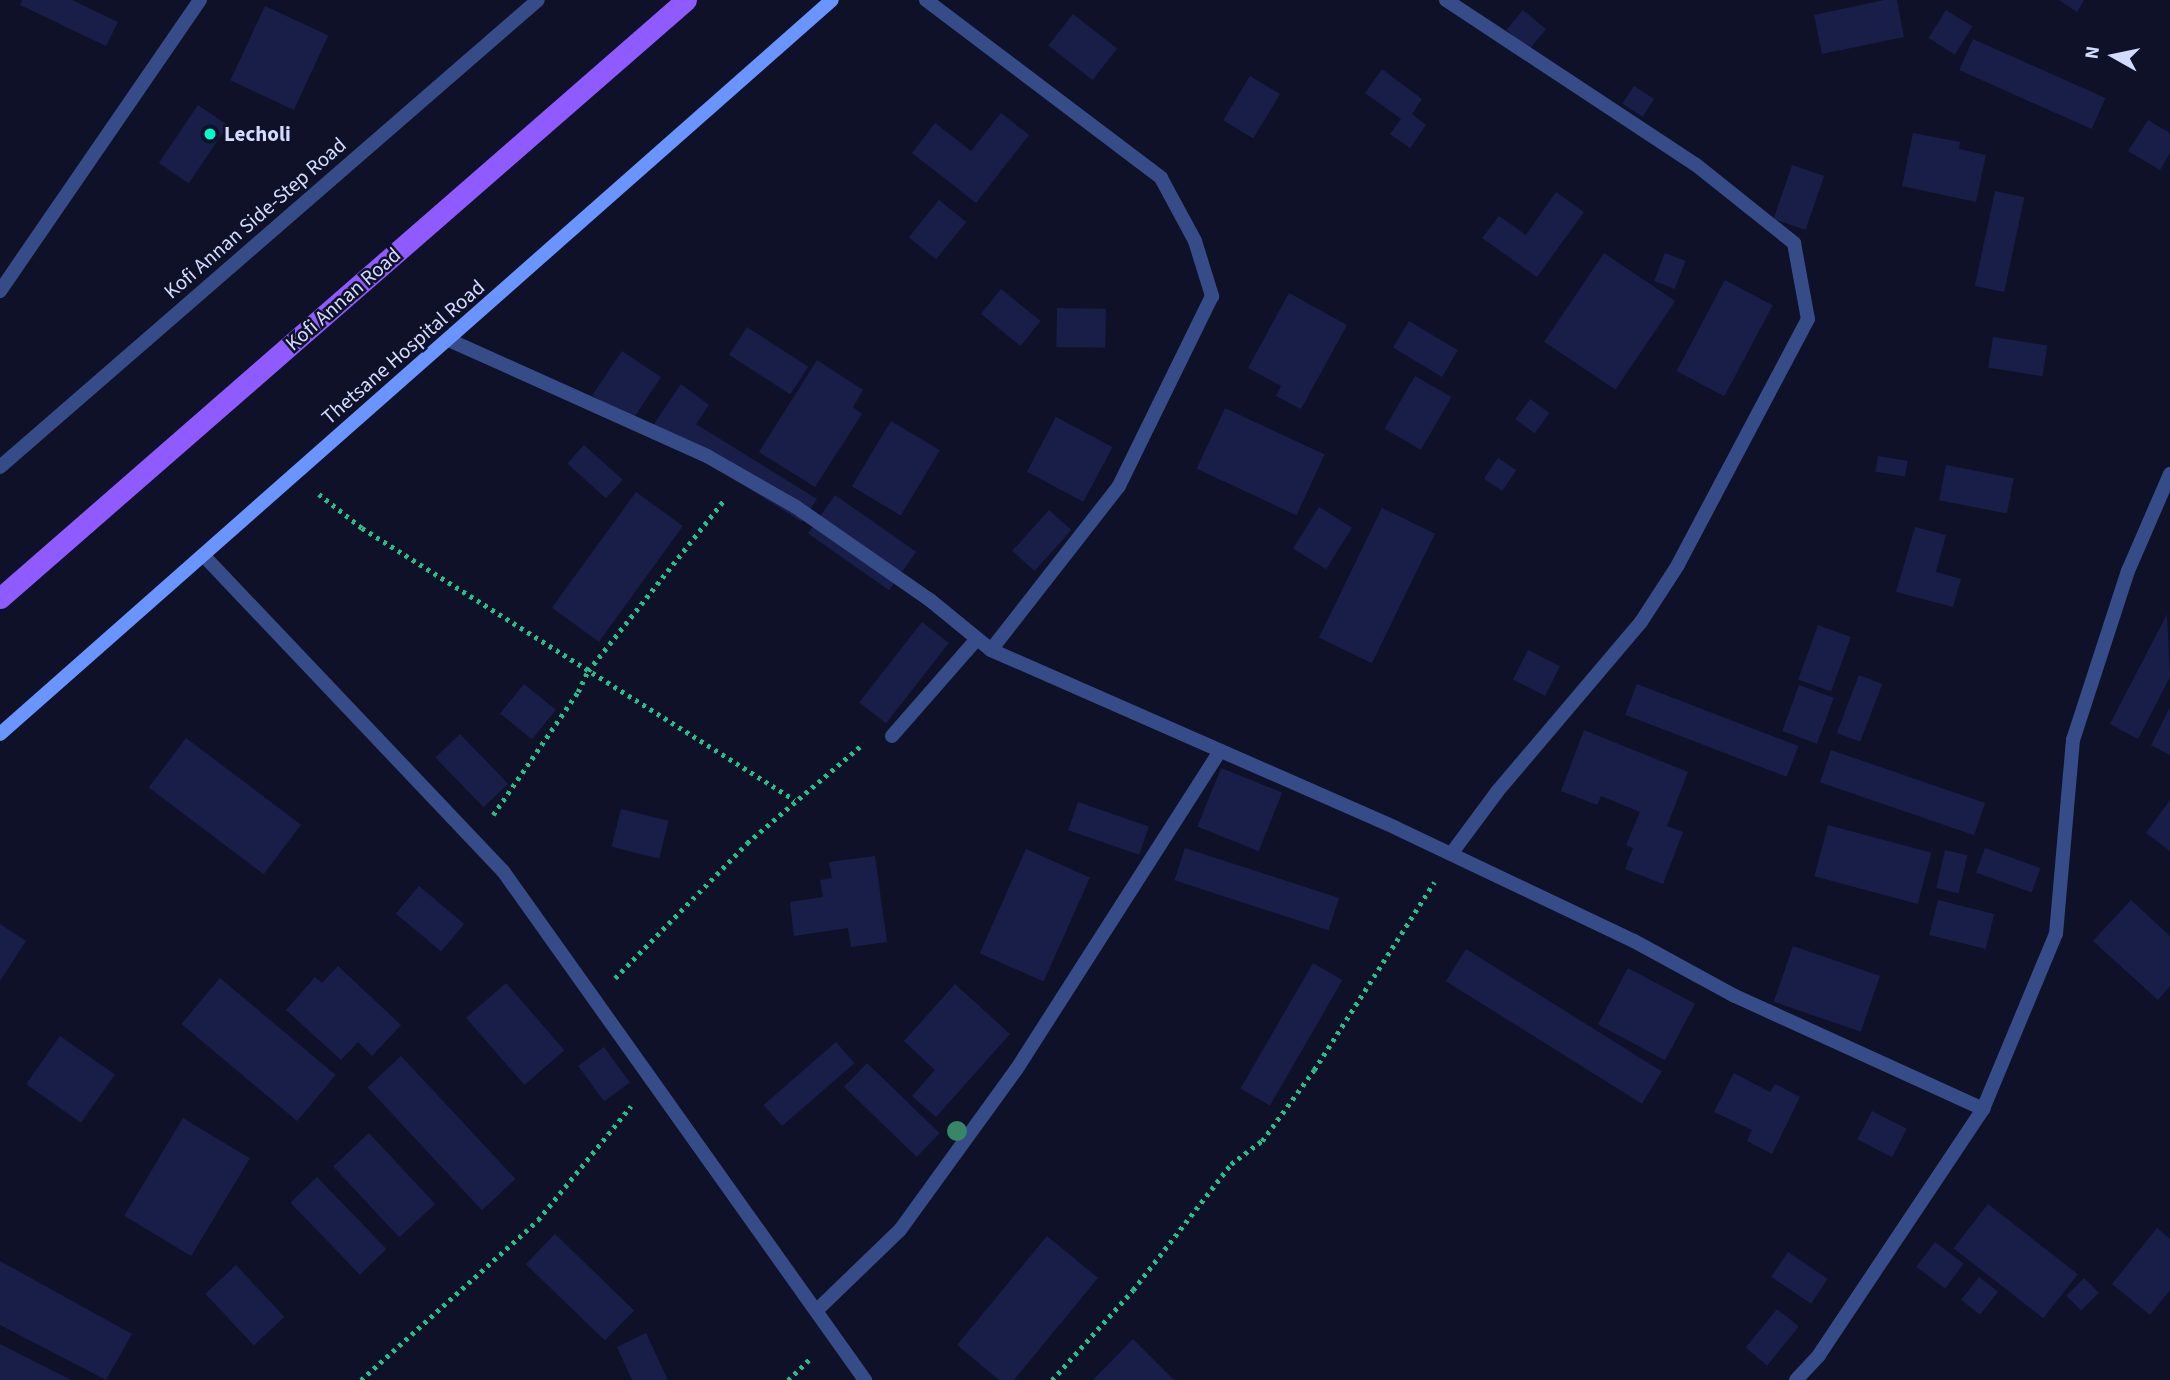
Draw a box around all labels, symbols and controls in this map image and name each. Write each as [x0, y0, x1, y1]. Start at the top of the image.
north arrow [2079, 21, 2149, 91]
text: N [2078, 44, 2107, 61]
place label: Lecholi [224, 121, 291, 147]
marker: Lecholi [202, 126, 218, 142]
street label: Kofi Annan Side-Step Road [159, 132, 351, 304]
street label: Kofi Annan Road [280, 242, 406, 356]
street label: Thetsane Hospital Road [316, 274, 490, 430]

